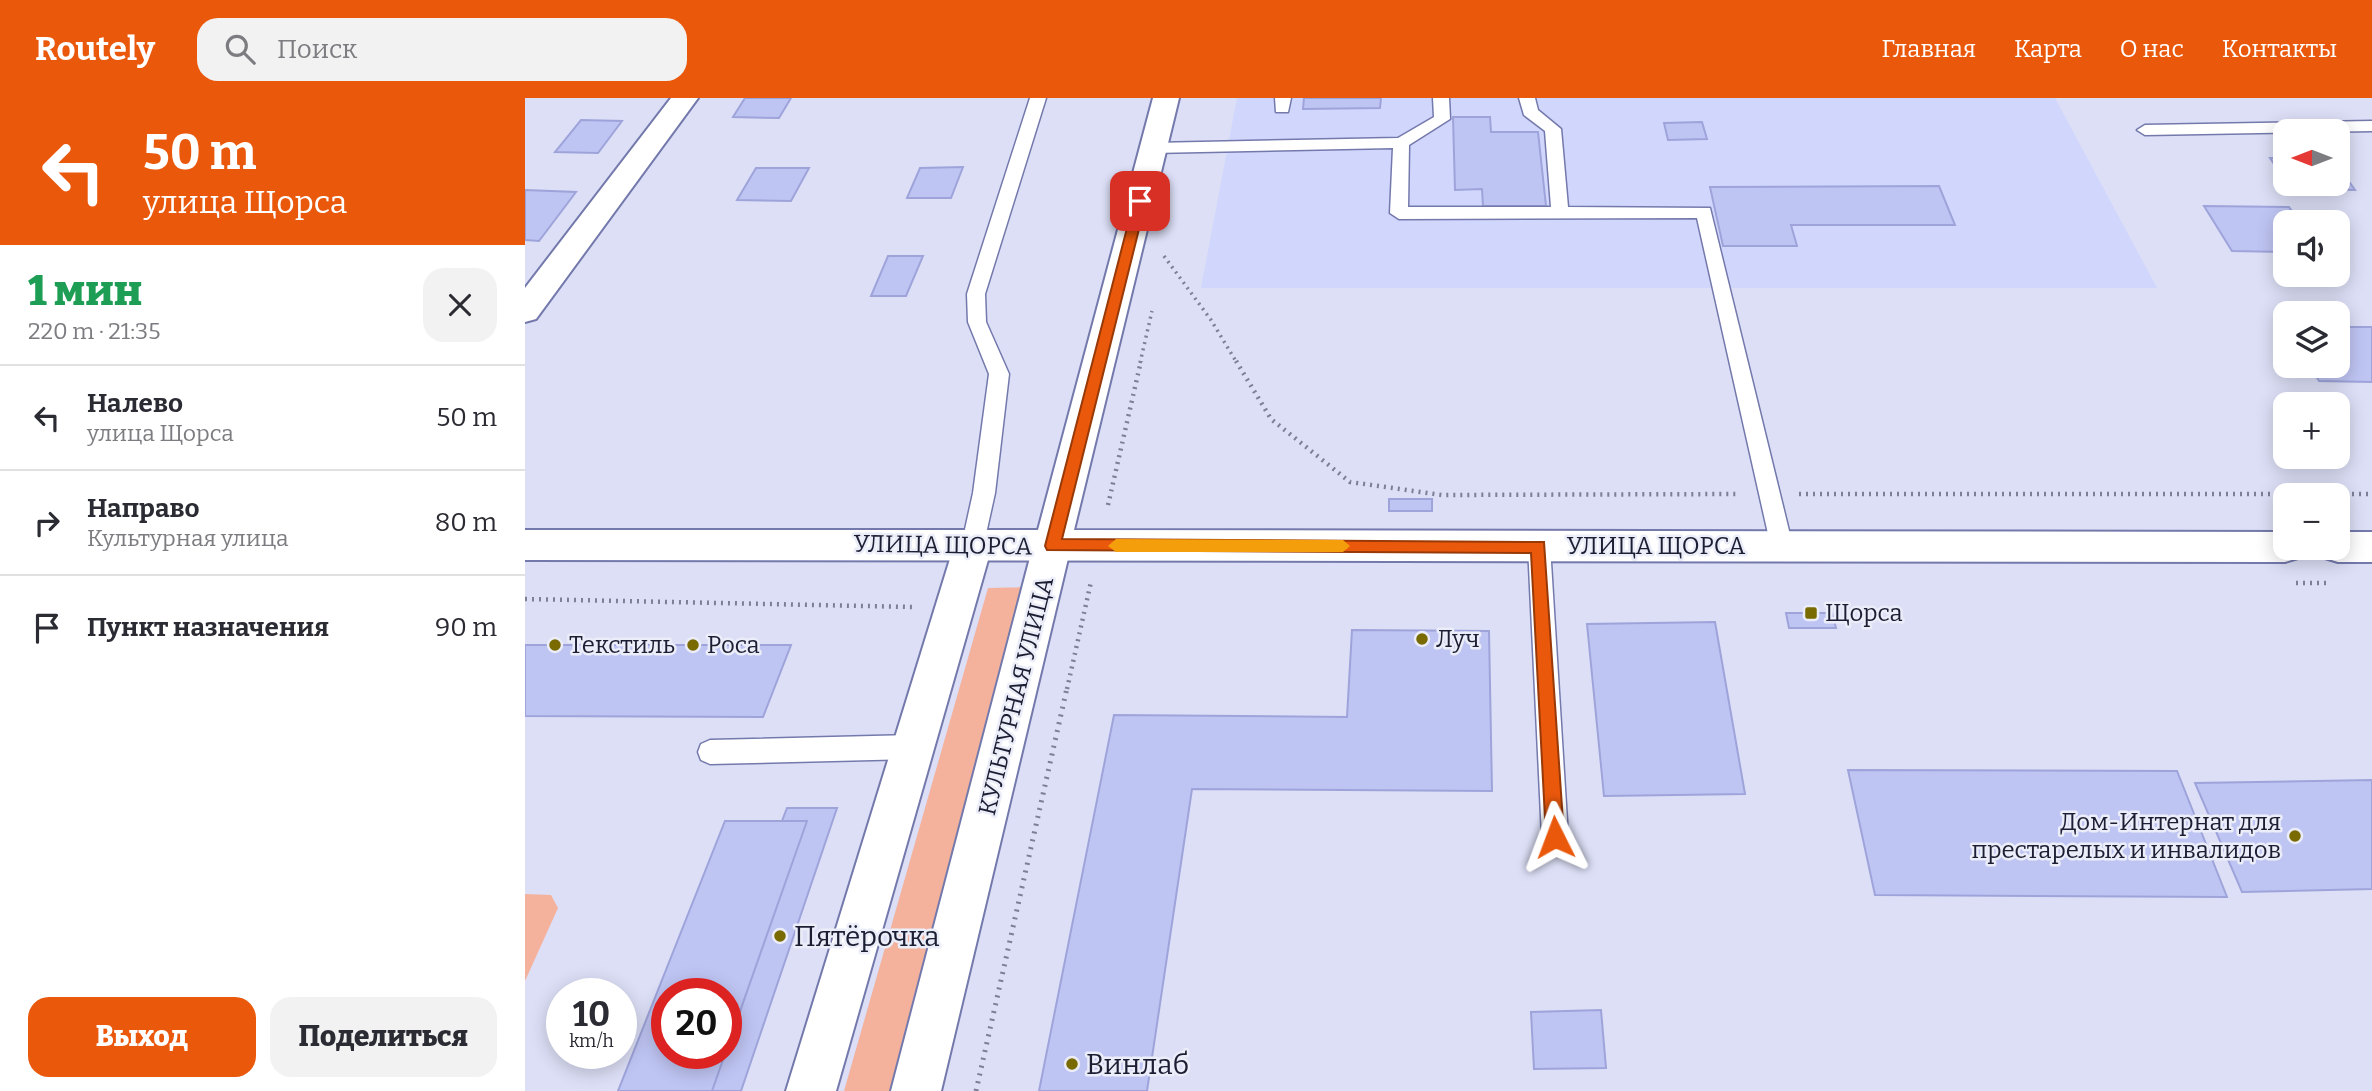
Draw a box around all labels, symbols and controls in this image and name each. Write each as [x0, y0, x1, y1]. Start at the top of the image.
search box [197, 18, 687, 81]
text: Routely [35, 29, 155, 69]
icon: search [221, 30, 259, 68]
text: Поиск [277, 34, 357, 65]
text: Главная [1881, 35, 1976, 63]
text: Карта [2014, 35, 2082, 63]
text: О нас [2120, 35, 2184, 63]
text: Контакты [2222, 35, 2337, 63]
north arrow [2273, 119, 2350, 196]
map controls [2273, 119, 2350, 560]
text: 50 m [143, 123, 256, 182]
icon: left [28, 126, 119, 217]
pin [1110, 171, 1170, 231]
icon: arrive [1121, 182, 1159, 220]
text: улица Щорса [143, 183, 347, 221]
button: sound [2273, 210, 2350, 287]
text: 1 мин [28, 266, 142, 316]
button: close [423, 268, 497, 342]
button: layers [2273, 301, 2350, 378]
text: 220 m · 21:35 [28, 317, 160, 345]
text: Налево [87, 388, 183, 419]
button: + [2273, 392, 2350, 469]
icon: left [28, 399, 66, 437]
text: 50 m [436, 402, 497, 433]
text: улица Щорса [87, 419, 234, 447]
button: − [2273, 483, 2350, 560]
text: Направо [87, 493, 200, 524]
icon: right [28, 504, 66, 542]
text: 80 m [435, 507, 497, 538]
text: Культурная улица [87, 524, 289, 552]
street label: УЛИЦА ЩОРСА [853, 529, 1033, 561]
street label: УЛИЦА ЩОРСА [1567, 532, 1745, 560]
street label: КУЛЬТУРНАЯ УЛИЦА [973, 574, 1059, 818]
place label: Щорса [1825, 599, 1903, 627]
marker: Щорса [1803, 605, 1819, 621]
icon: arrive [28, 609, 66, 647]
text: Пункт назначения [87, 612, 329, 643]
text: 90 m [435, 612, 497, 643]
place label: Луч [1436, 625, 1480, 653]
place label: Текстиль [569, 631, 675, 659]
place label: Роса [707, 631, 760, 659]
marker: Луч [1414, 631, 1430, 647]
marker: Текстиль [547, 637, 563, 653]
marker: Роса [685, 637, 701, 653]
position arrow [1518, 800, 1592, 874]
place label: Дом-Интернат для престарелых и инвалидов [1971, 808, 2281, 864]
marker: Дом-Интернат для престарелых и инвалидов [2287, 828, 2303, 844]
place label: Пятёрочка [794, 920, 940, 953]
marker: Пятёрочка [772, 928, 788, 944]
speed limit sign: 20 [651, 978, 742, 1069]
text: 10 [573, 993, 610, 1035]
button: Выход [28, 997, 256, 1077]
button: Поделиться [270, 997, 497, 1077]
text: km/h [569, 1030, 614, 1052]
place label: Винлаб [1086, 1048, 1189, 1081]
marker: Винлаб [1064, 1056, 1080, 1072]

